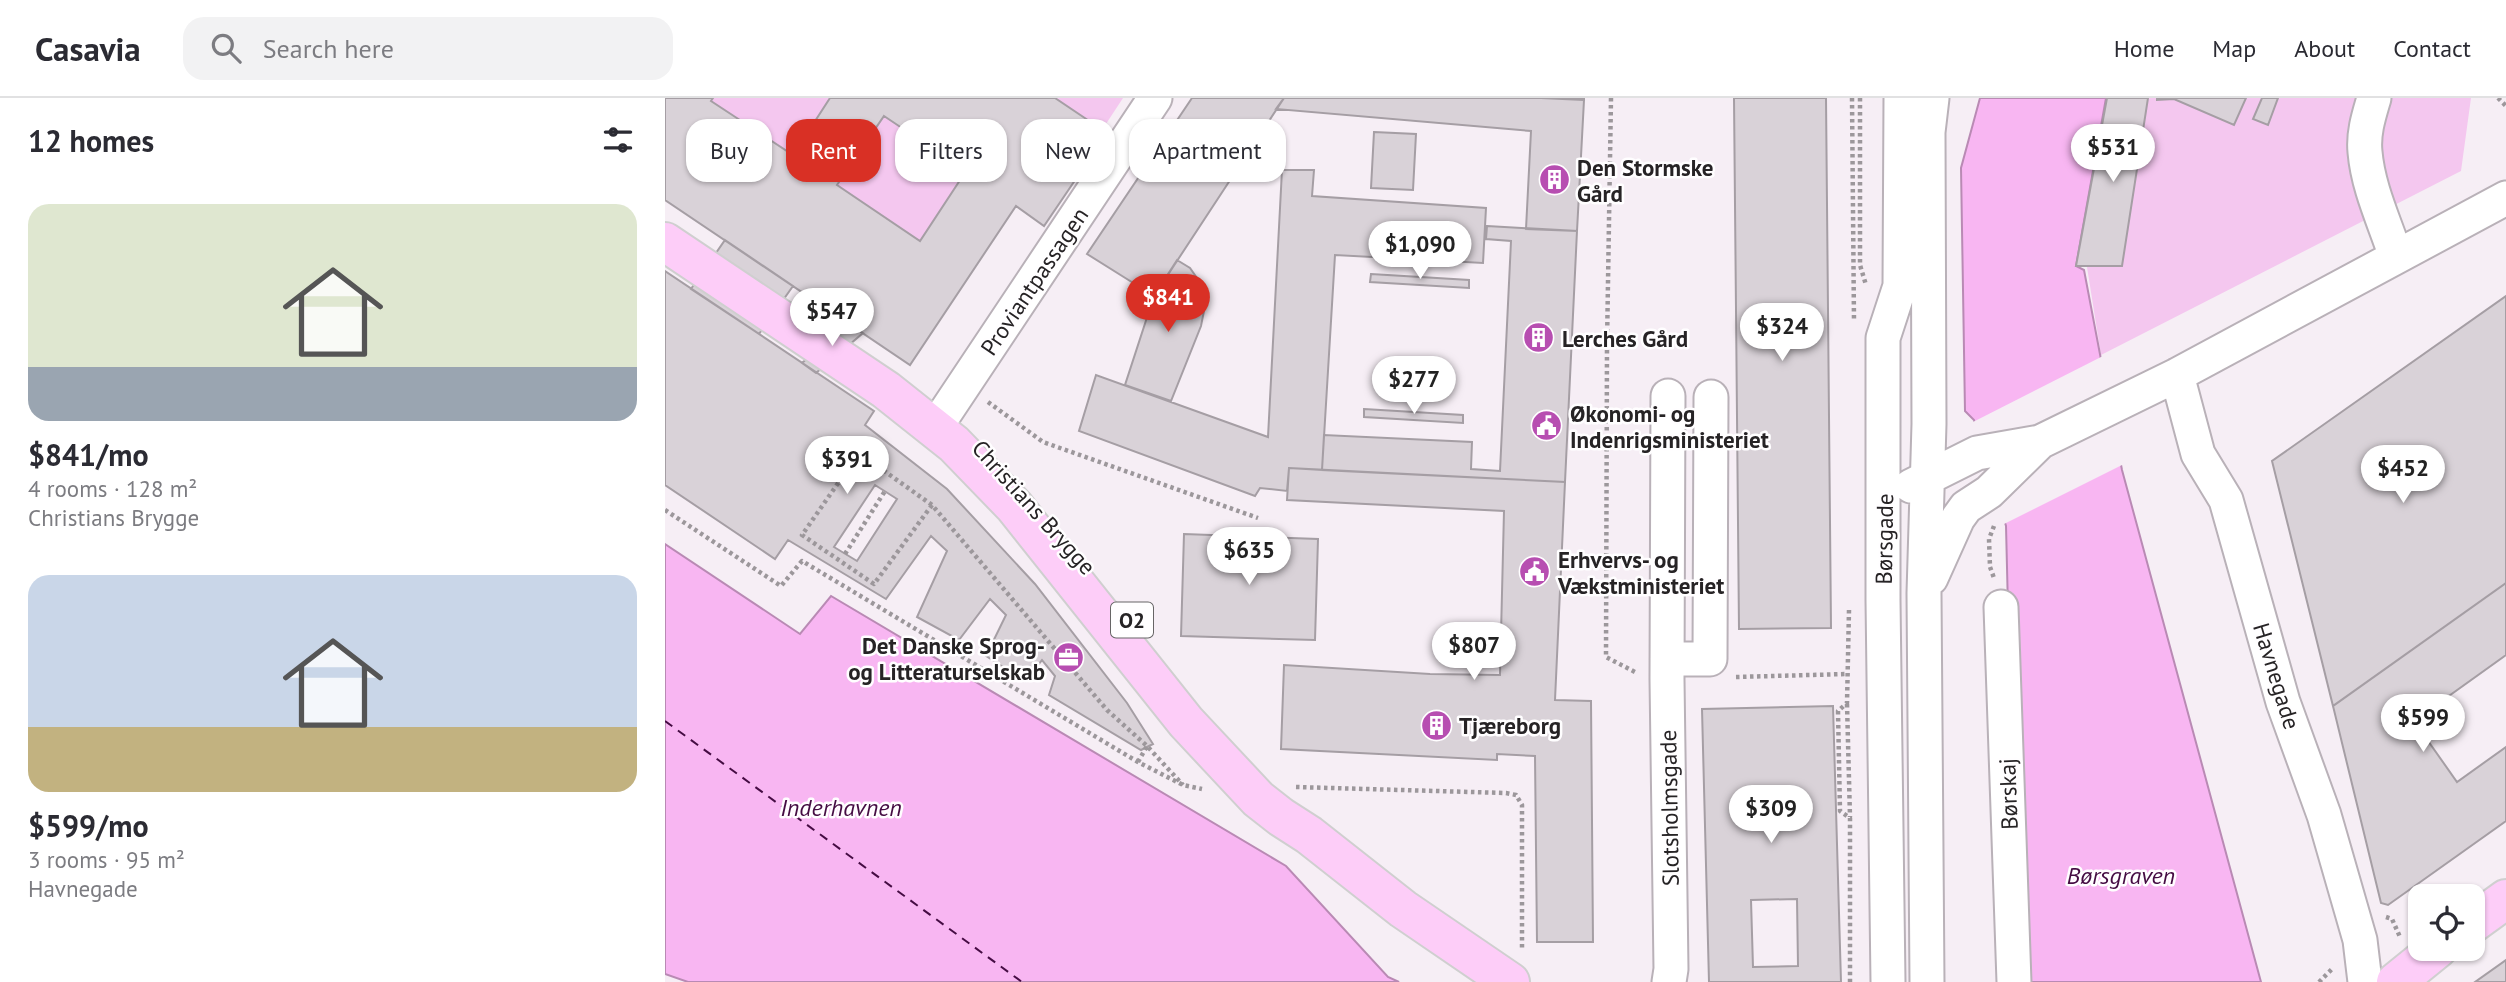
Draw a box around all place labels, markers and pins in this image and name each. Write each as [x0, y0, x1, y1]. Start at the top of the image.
pin: $531 [2072, 125, 2154, 184]
place label: Den Stormske Gård [1577, 153, 1713, 208]
building icon: Den Stormske Gård [1537, 163, 1571, 197]
pin: $1,090 [1363, 222, 1477, 281]
pin: $841 [1127, 274, 1209, 334]
pin: $547 [791, 288, 873, 348]
pin: $324 [1741, 303, 1823, 363]
building icon: Lerches Gård [1522, 321, 1556, 355]
place label: Lerches Gård [1562, 324, 1688, 353]
pin: $277 [1373, 356, 1455, 416]
place label: Økonomi- og Indenrigsministeriet [1570, 399, 1769, 454]
public building icon: Økonomi- og Indenrigsministeriet [1530, 409, 1564, 443]
pin: $391 [806, 436, 888, 496]
pin: $452 [2362, 446, 2444, 505]
pin: $635 [1208, 528, 1290, 587]
place label: Erhvervs- og Vækstministeriet [1557, 545, 1724, 600]
public building icon: Erhvervs- og Vækstministeriet [1518, 555, 1552, 589]
pin: $807 [1433, 622, 1515, 682]
place label: Det Danske Sprog- og Litteraturselskab [848, 631, 1045, 686]
office icon: Det Danske Sprog- og Litteraturselskab [1051, 641, 1085, 675]
pin: $599 [2382, 694, 2464, 754]
building icon: Tjæreborg [1419, 708, 1453, 742]
place label: Tjæreborg [1459, 711, 1561, 740]
pin: $309 [1730, 786, 1812, 845]

